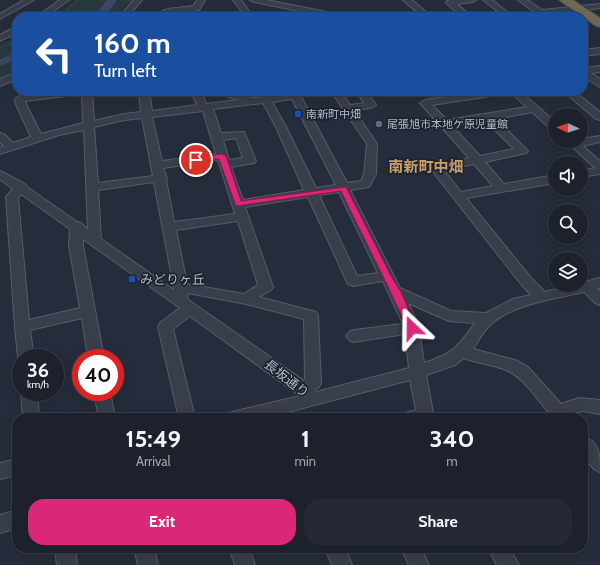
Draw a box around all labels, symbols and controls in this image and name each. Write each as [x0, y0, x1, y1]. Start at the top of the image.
text: 160 m [94, 26, 170, 60]
icon: left [28, 28, 80, 80]
text: Turn left [94, 60, 157, 82]
place label: 南新町中畑 [306, 107, 361, 121]
north arrow [548, 108, 588, 148]
map controls [548, 108, 588, 292]
marker: 南新町中畑 [293, 109, 303, 119]
place label: 尾張旭市本地ケ原児童館 [387, 117, 508, 131]
marker: 尾張旭市本地ケ原児童館 [374, 119, 384, 129]
pin [179, 143, 213, 177]
icon: arrive [185, 149, 207, 171]
button: sound [548, 156, 588, 196]
district label: 南新町中畑 [388, 158, 464, 176]
button: search [548, 204, 588, 244]
button: layers [548, 252, 588, 292]
place label: みどりヶ丘 [140, 271, 205, 287]
marker: みどりヶ丘 [127, 274, 137, 284]
position arrow [391, 307, 433, 349]
speed limit sign: 40 [72, 349, 124, 401]
street label: 長坂通り [262, 356, 312, 400]
text: 36 [27, 358, 49, 382]
text: km/h [27, 378, 49, 391]
text: 15:49 [126, 424, 181, 453]
text: 1 [301, 424, 310, 453]
text: 340 [430, 424, 474, 453]
text: Arrival [136, 453, 171, 469]
text: min [295, 453, 316, 469]
text: m [446, 453, 458, 469]
button: Exit [28, 499, 296, 545]
button: Share [304, 499, 572, 545]

